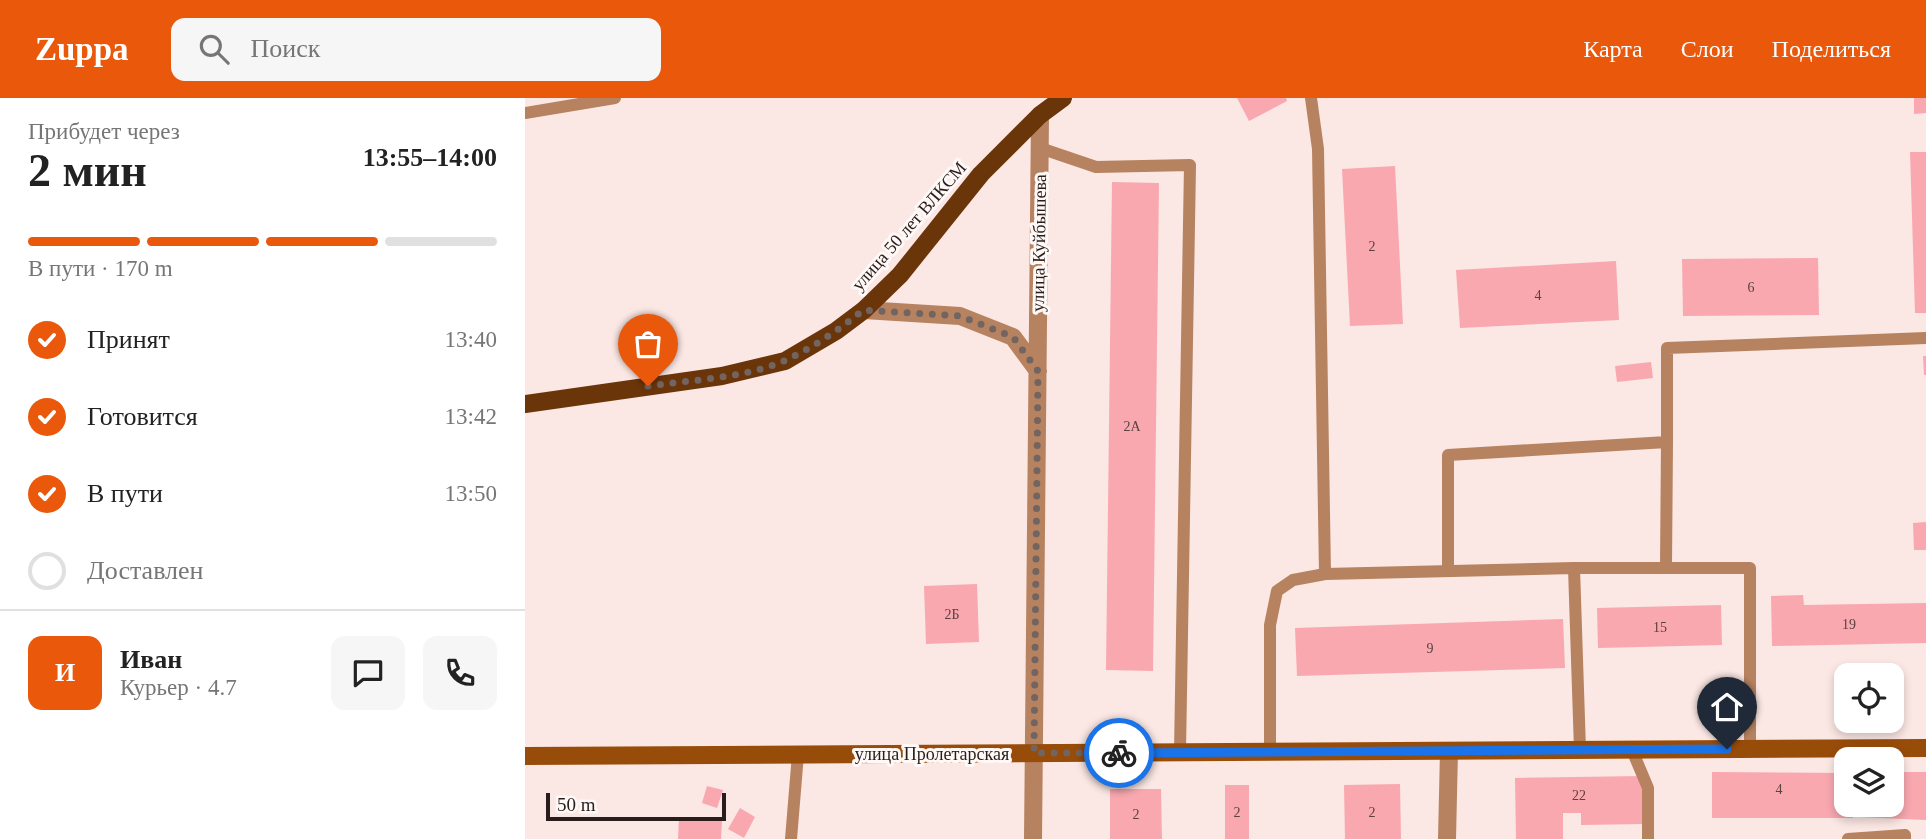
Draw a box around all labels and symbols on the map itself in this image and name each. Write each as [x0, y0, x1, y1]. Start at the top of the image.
street label: улица 50 лет ВЛКСМ [848, 158, 970, 294]
street label: улица Куйбышева [1028, 174, 1050, 312]
house number: 2 [1369, 239, 1376, 254]
house number: 6 [1748, 280, 1755, 295]
house number: 4 [1535, 288, 1542, 303]
pin [618, 314, 678, 386]
house number: 2А [1123, 419, 1141, 434]
house number: 2Б [944, 607, 960, 622]
house number: 19 [1842, 617, 1856, 632]
house number: 15 [1653, 620, 1667, 635]
house number: 9 [1427, 641, 1434, 656]
pin [1697, 677, 1757, 749]
courier [1084, 718, 1154, 788]
street label: улица Пролетарская [855, 744, 1009, 764]
house number: 4 [1776, 782, 1783, 797]
house number: 22 [1572, 788, 1586, 803]
scale bar [546, 790, 726, 822]
house number: 2 [1234, 805, 1241, 820]
house number: 2 [1369, 805, 1376, 820]
house number: 2 [1133, 807, 1140, 822]

